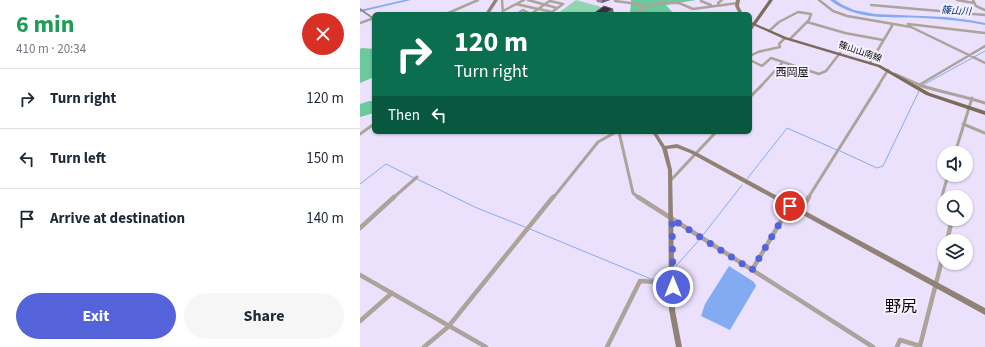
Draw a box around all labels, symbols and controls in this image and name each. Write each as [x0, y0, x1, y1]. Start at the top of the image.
water label: 篠山川 [941, 3, 972, 19]
text: 6 min [16, 7, 74, 42]
button: close [302, 13, 344, 55]
text: 120 m [454, 22, 528, 62]
icon: right [388, 28, 440, 80]
street label: 篠山山南線 [837, 39, 884, 66]
text: 410 m · 20:34 [16, 40, 86, 58]
text: Turn right [454, 59, 528, 84]
district label: 西岡屋 [776, 65, 809, 80]
icon: right [16, 88, 38, 110]
text: Turn right [50, 88, 116, 109]
text: 120 m [306, 88, 344, 109]
icon: left [428, 104, 450, 126]
text: Then [388, 105, 420, 126]
map controls [937, 146, 973, 270]
button: sound [937, 146, 973, 182]
icon: left [16, 148, 38, 170]
text: Turn left [50, 148, 106, 169]
text: 150 m [306, 148, 344, 169]
pin [773, 189, 807, 223]
button: search [937, 190, 973, 226]
icon: arrive [779, 195, 801, 217]
icon: arrive [16, 208, 38, 230]
text: Arrive at destination [50, 208, 185, 229]
text: 140 m [306, 208, 344, 229]
button: layers [937, 234, 973, 270]
position arrow [652, 266, 694, 308]
button: Exit [16, 293, 176, 339]
button: Share [184, 293, 344, 339]
district label: 野尻 [885, 296, 917, 318]

